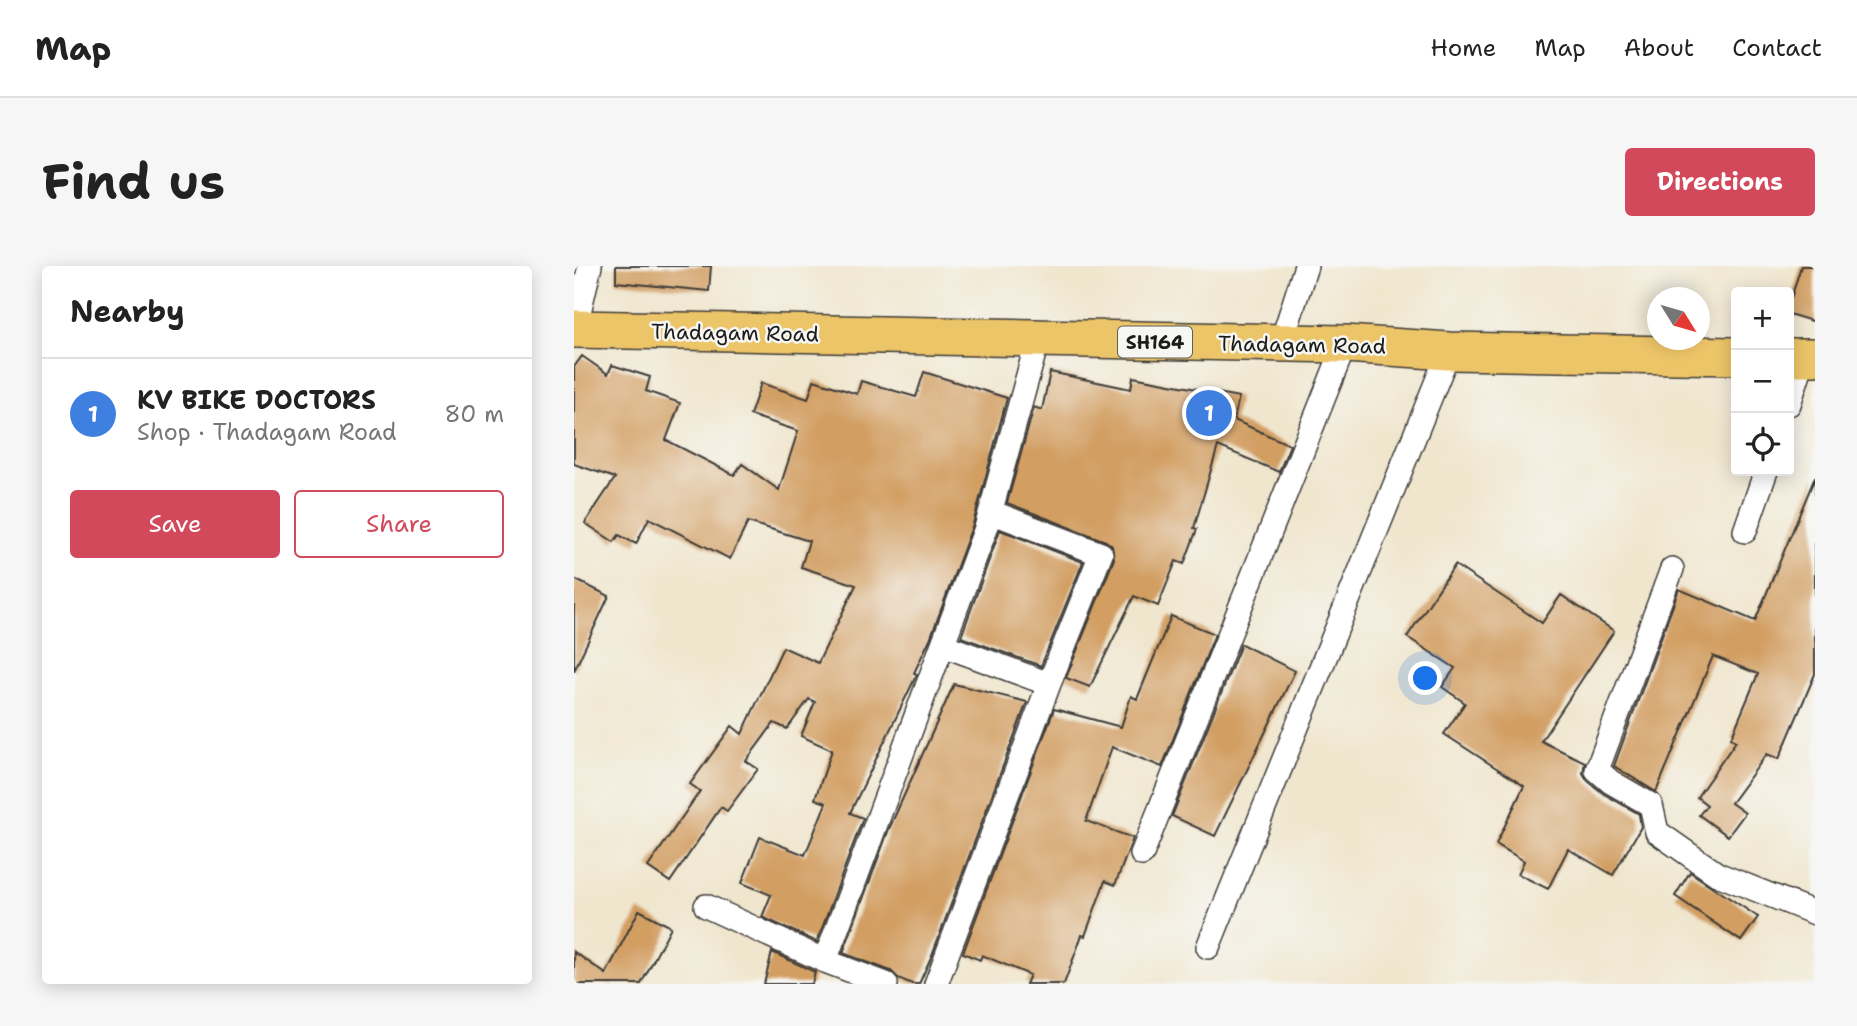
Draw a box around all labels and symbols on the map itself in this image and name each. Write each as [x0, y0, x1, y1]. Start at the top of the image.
north arrow [1647, 287, 1710, 350]
street label: Thadagam Road [651, 318, 819, 348]
road number: SH164 [1118, 326, 1192, 358]
street label: Thadagam Road [1218, 330, 1386, 360]
pin: 1 [1186, 387, 1232, 439]
your location [1408, 661, 1442, 695]

